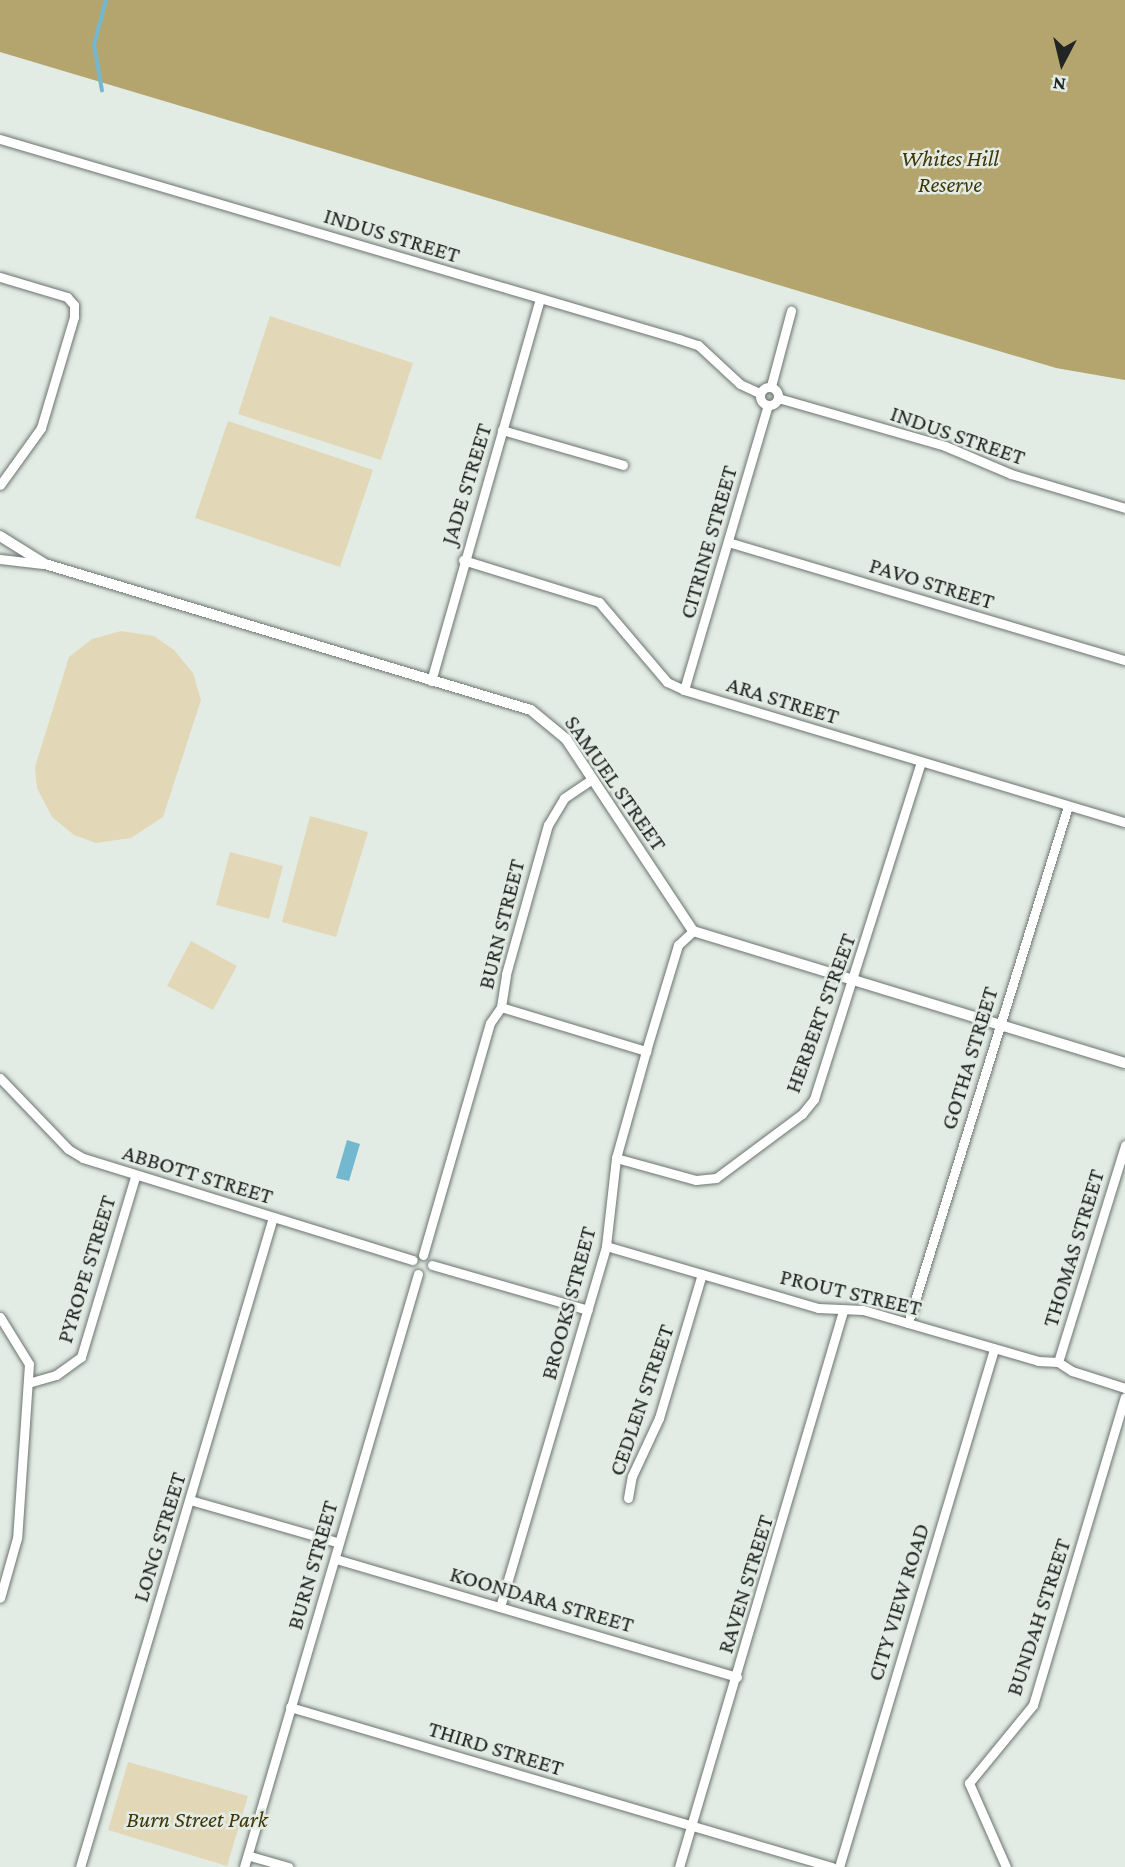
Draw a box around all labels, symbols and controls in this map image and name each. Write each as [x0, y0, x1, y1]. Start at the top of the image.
north arrow [1027, 28, 1097, 98]
text: N [1052, 73, 1067, 96]
park label: Whites Hill Reserve [901, 144, 999, 198]
street label: INDUS STREET [321, 201, 463, 269]
street label: INDUS STREET [887, 399, 1029, 471]
street label: JADE STREET [434, 420, 498, 548]
street label: CITRINE STREET [673, 462, 743, 622]
street label: PAVO STREET [866, 551, 998, 615]
street label: ARA STREET [724, 670, 842, 730]
street label: SAMUEL STREET [559, 710, 673, 856]
street label: BURN STREET [472, 856, 530, 992]
street label: HERBERT STREET [778, 929, 862, 1097]
street label: GOTHA STREET [934, 983, 1004, 1133]
street label: ABBOTT STREET [119, 1138, 277, 1210]
street label: THOMAS STREET [1036, 1166, 1110, 1330]
street label: PYROPE STREET [50, 1192, 122, 1346]
street label: BROOKS STREET [534, 1223, 602, 1383]
street label: PROUT STREET [777, 1262, 925, 1322]
street label: CEDLEN STREET [602, 1321, 680, 1479]
street label: LONG STREET [126, 1469, 192, 1605]
street label: BURN STREET [280, 1497, 344, 1633]
street label: RAVEN STREET [711, 1511, 779, 1657]
street label: CITY VIEW ROAD [861, 1520, 935, 1684]
street label: BUNDAH STREET [1000, 1535, 1076, 1699]
street label: KOONDARA STREET [447, 1560, 637, 1638]
street label: THIRD STREET [425, 1714, 567, 1782]
park label: Burn Street Park [126, 1805, 268, 1833]

